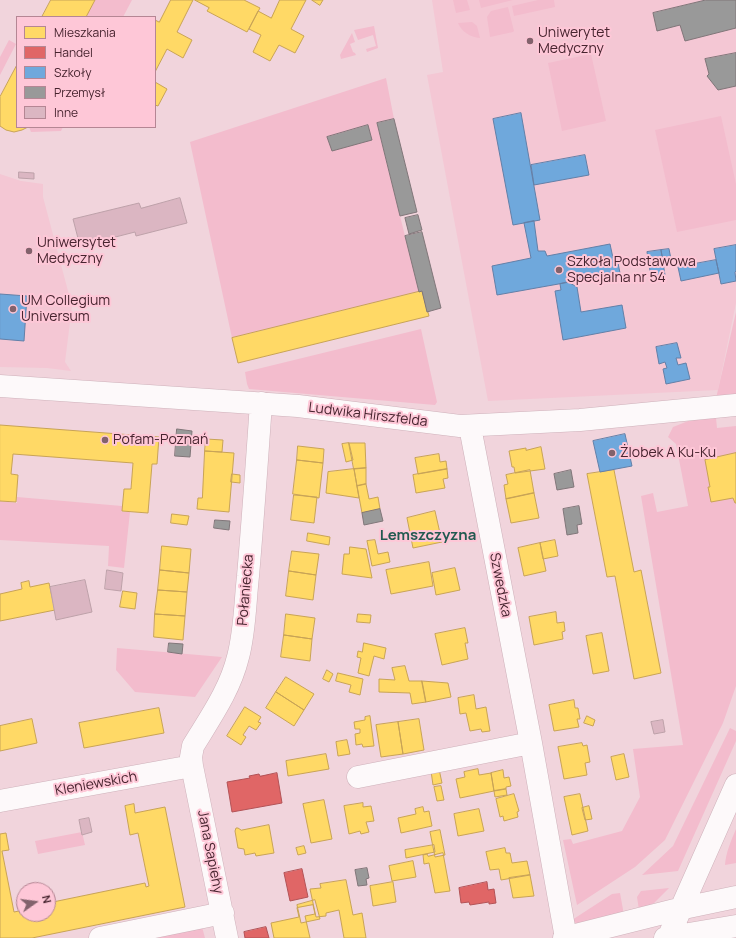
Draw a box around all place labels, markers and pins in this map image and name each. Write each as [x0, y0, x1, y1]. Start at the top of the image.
place label: Uniwerytet Medyczny [538, 25, 610, 58]
marker: Uniwerytet Medyczny [525, 36, 535, 46]
place label: Uniwersytet Medyczny [37, 235, 116, 268]
marker: Uniwersytet Medyczny [24, 246, 34, 256]
place label: Szkoła Podstawowa Specjalna nr 54 [567, 254, 696, 286]
marker: Szkoła Podstawowa Specjalna nr 54 [554, 265, 564, 275]
place label: UM Collegium Universum [21, 293, 110, 326]
marker: UM Collegium Universum [8, 304, 18, 314]
place label: Pofam-Poznań [113, 432, 208, 448]
marker: Pofam-Poznań [100, 435, 110, 445]
place label: Żlobek A Ku-Ku [620, 445, 716, 461]
marker: Żlobek A Ku-Ku [607, 448, 617, 458]

